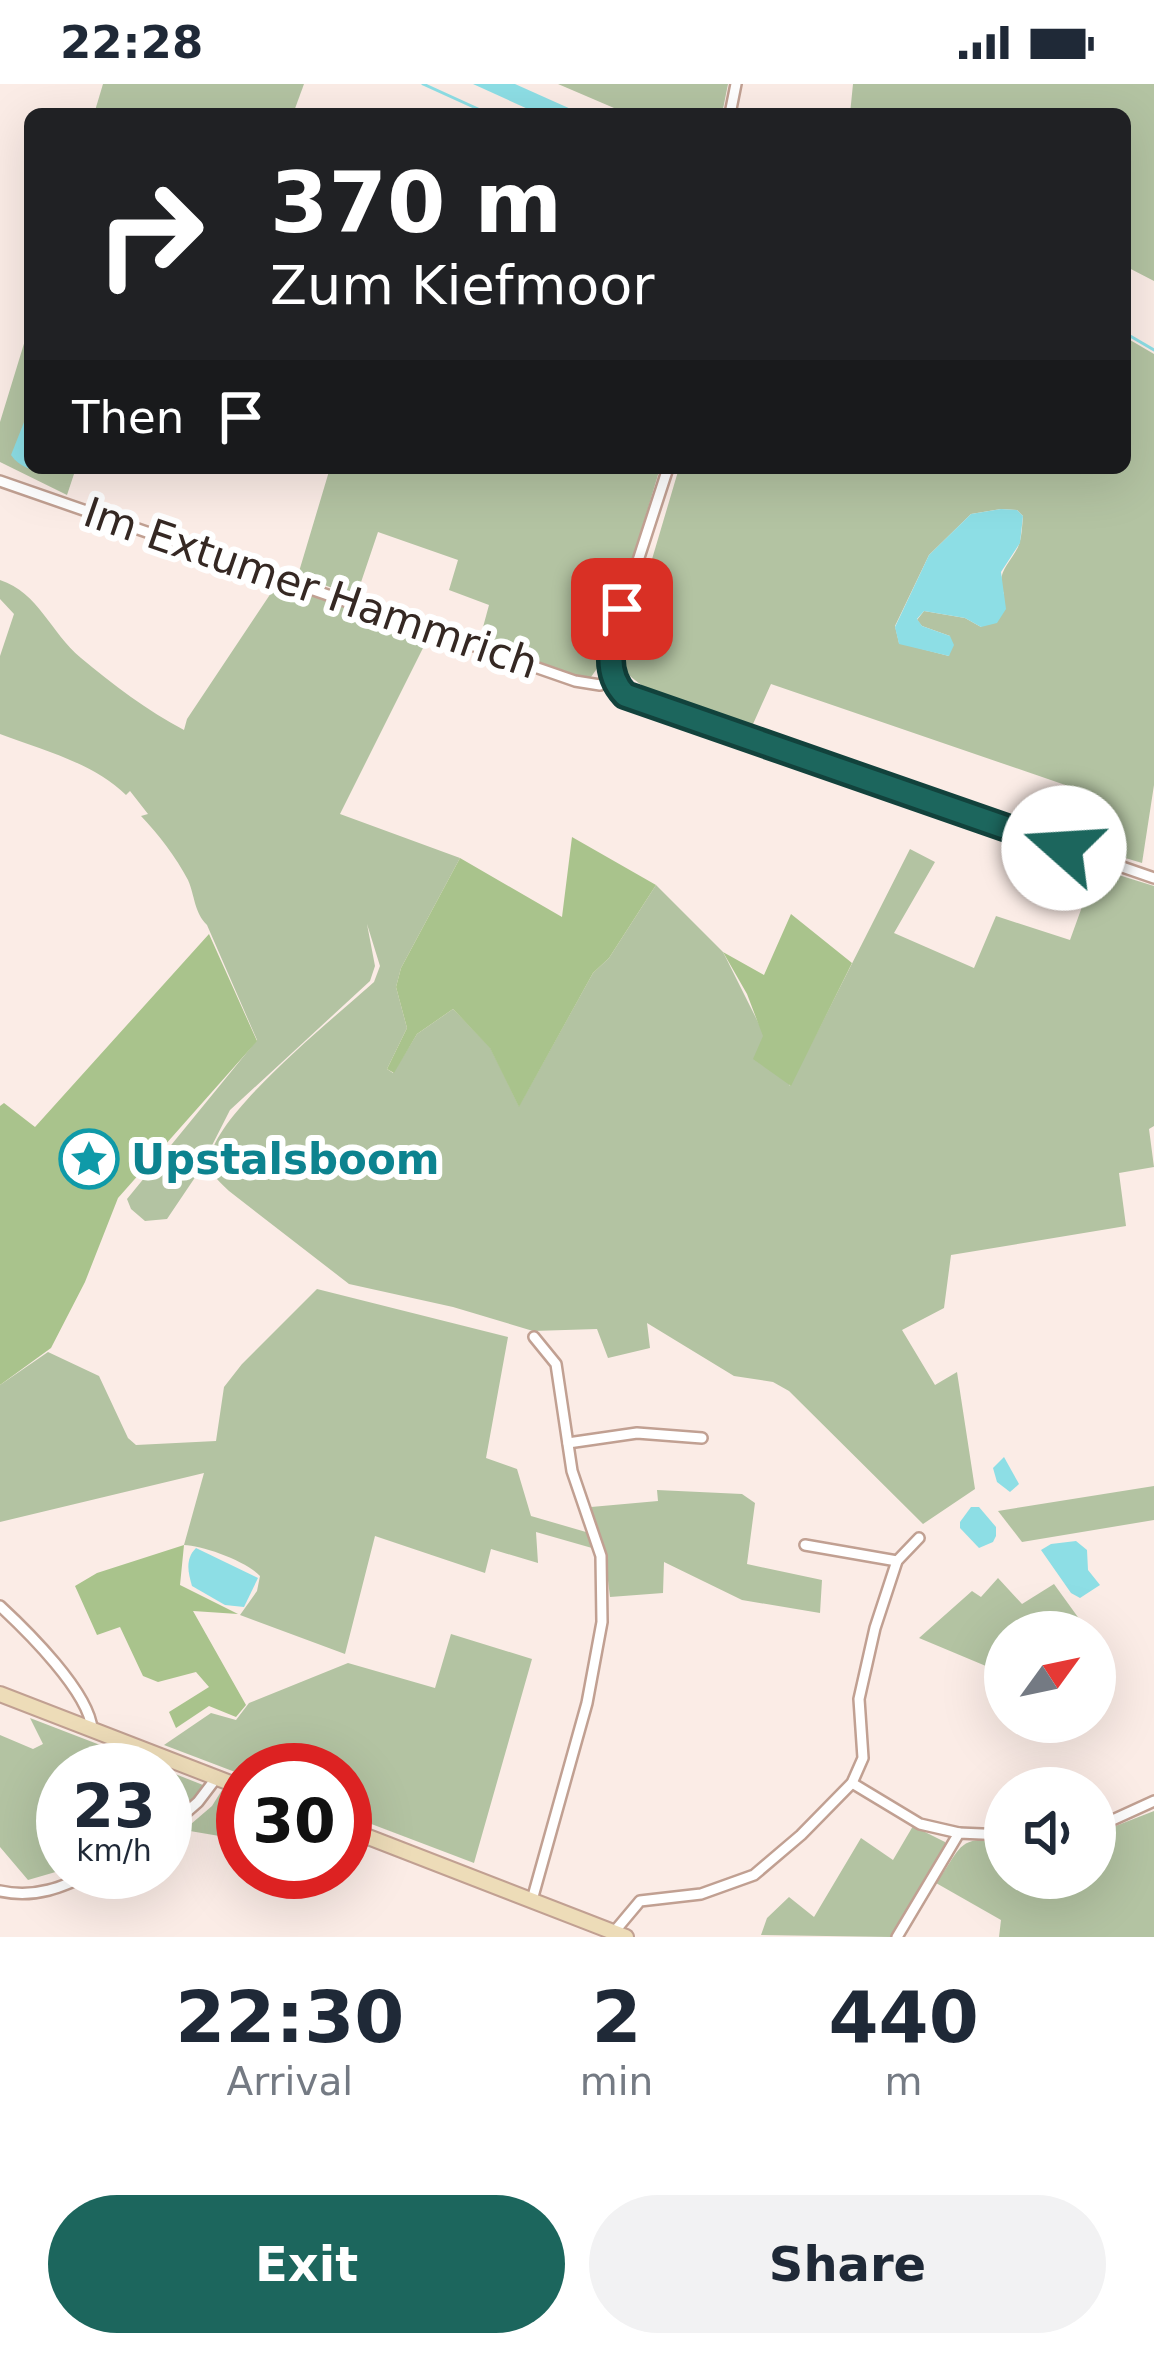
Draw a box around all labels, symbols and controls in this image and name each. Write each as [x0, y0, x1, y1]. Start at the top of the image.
text: 22:28 [60, 16, 203, 69]
text: 370 m [270, 154, 562, 252]
icon: right [72, 156, 228, 312]
text: Zum Kiefmoor [270, 254, 655, 317]
icon: arrive [208, 384, 274, 450]
text: Then [72, 391, 184, 444]
street label: Im Extumer Hammrich [78, 487, 544, 689]
pin [571, 558, 673, 660]
icon: arrive [589, 576, 655, 642]
position arrow [1001, 785, 1127, 911]
place icon: Upstalsboom [58, 1128, 120, 1190]
place label: Upstalsboom [131, 1135, 440, 1184]
north arrow [984, 1611, 1116, 1743]
map controls [984, 1611, 1116, 1899]
speed limit sign: 30 [216, 1743, 372, 1899]
button: sound [984, 1767, 1116, 1899]
text: 23 [72, 1771, 156, 1841]
text: km/h [76, 1833, 152, 1868]
text: 22:30 [175, 1975, 404, 2059]
text: 2 [591, 1975, 641, 2059]
text: 440 [828, 1975, 979, 2059]
text: Arrival [226, 2059, 353, 2104]
text: min [580, 2059, 653, 2104]
text: m [885, 2059, 923, 2104]
button: Exit [48, 2195, 565, 2333]
button: Share [589, 2195, 1106, 2333]

